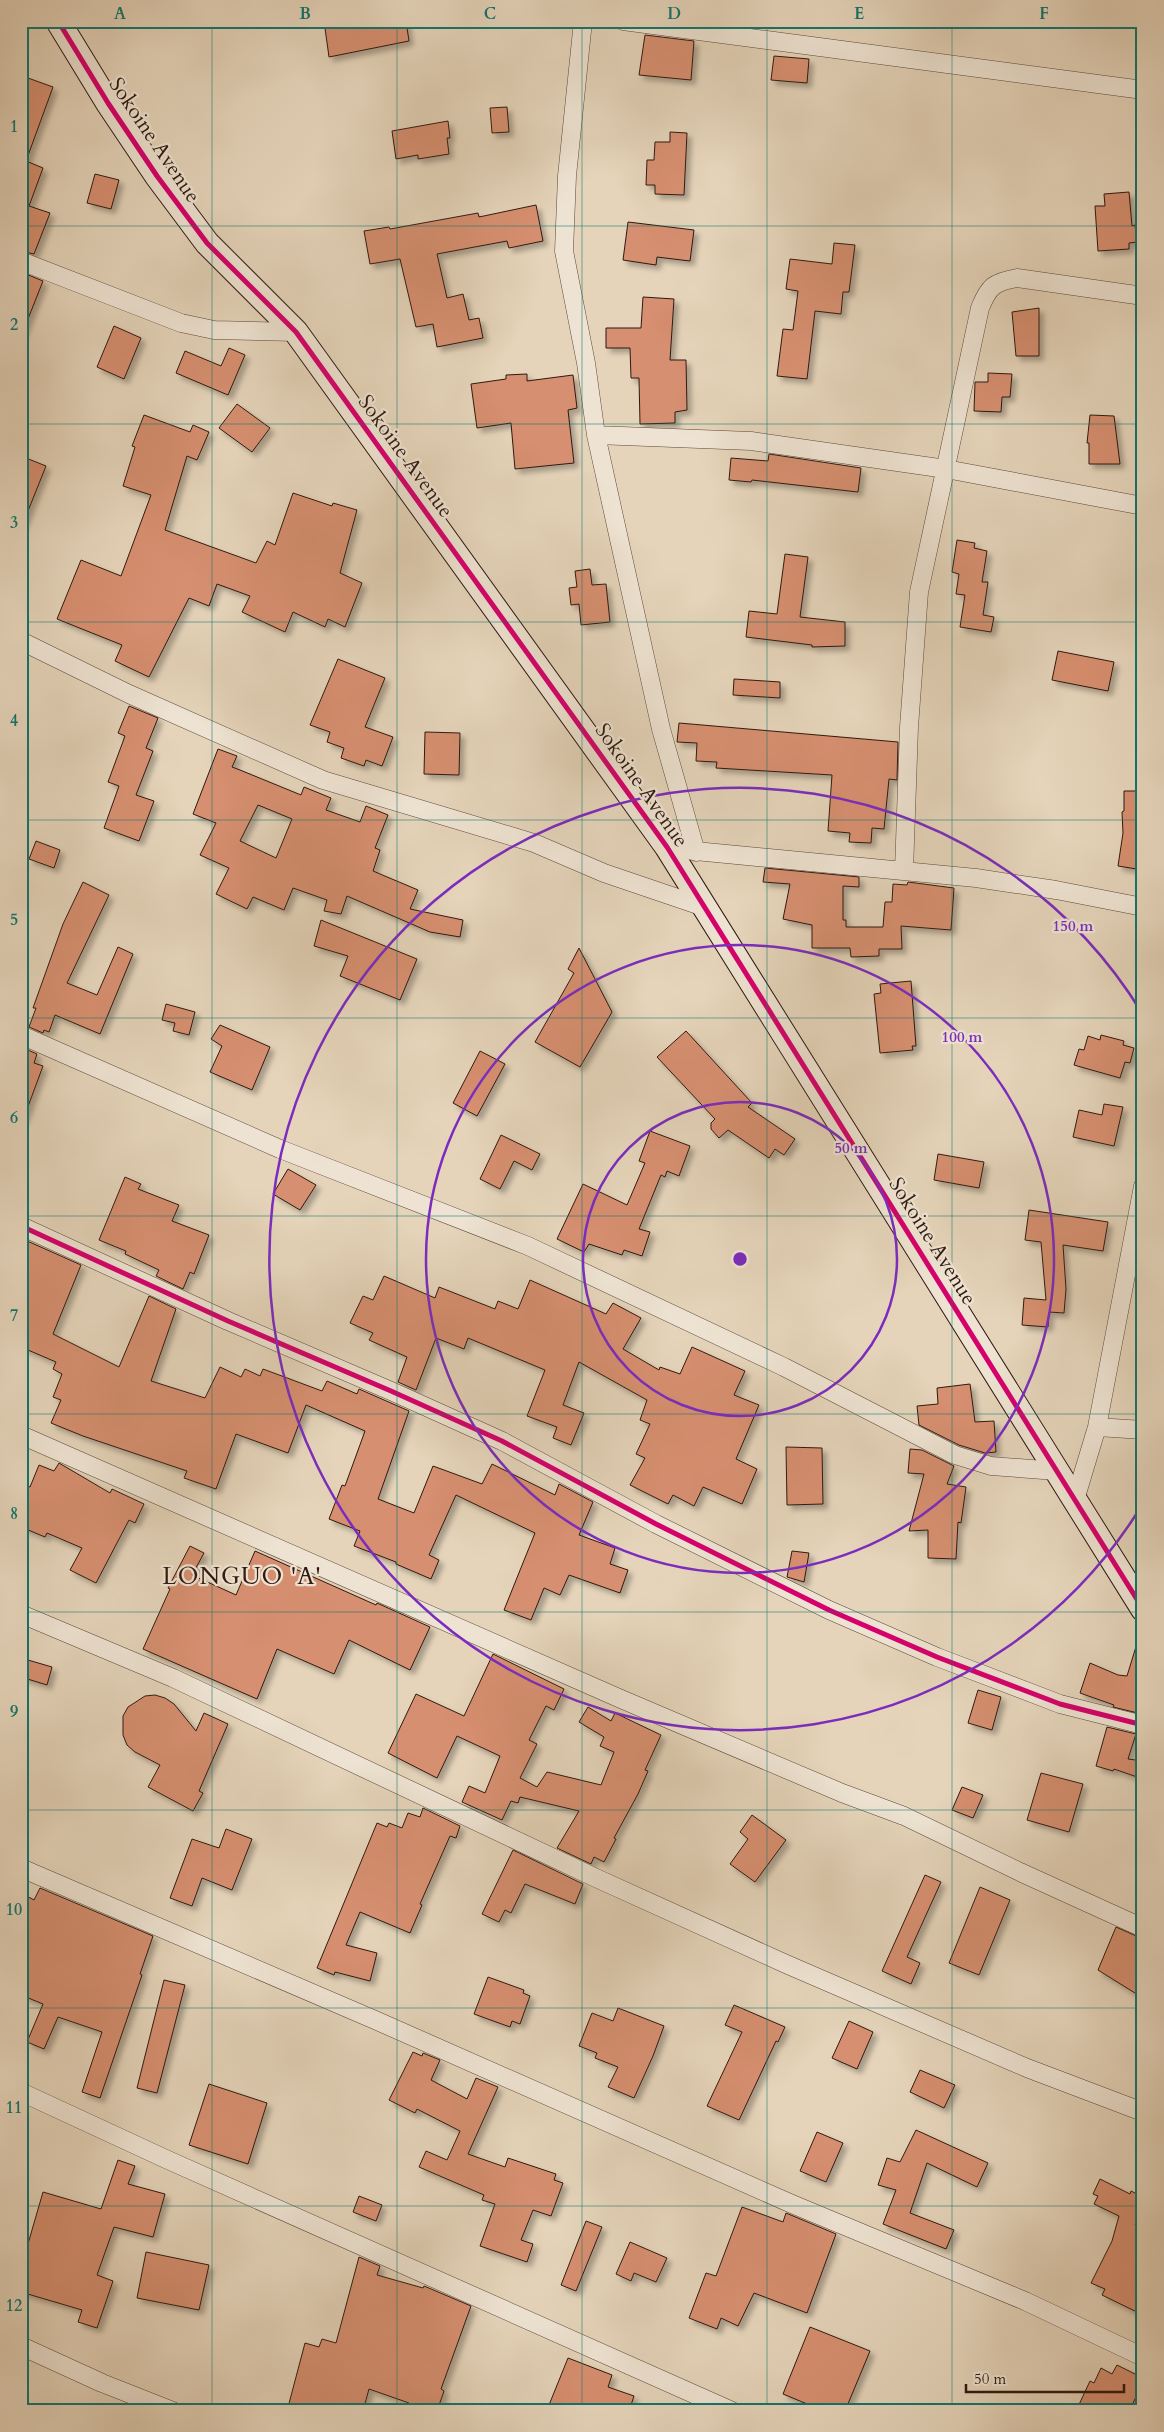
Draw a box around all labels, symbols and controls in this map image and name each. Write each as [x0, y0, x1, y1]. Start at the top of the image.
text: A [114, 3, 126, 25]
text: B [299, 3, 311, 25]
text: C [484, 3, 496, 25]
text: D [667, 3, 681, 25]
text: E [854, 3, 864, 25]
text: F [1039, 3, 1049, 25]
street label: Sokoine Avenue [102, 72, 207, 209]
text: 1 [10, 116, 18, 138]
text: 2 [10, 314, 18, 336]
street label: Sokoine Avenue [351, 389, 460, 524]
text: 3 [10, 512, 18, 534]
text: 4 [10, 710, 18, 732]
street label: Sokoine Avenue [588, 717, 695, 853]
text: 5 [10, 909, 18, 931]
text: 150 m [1053, 916, 1094, 936]
text: 100 m [942, 1027, 983, 1047]
text: 6 [10, 1107, 18, 1129]
text: 50 m [834, 1138, 868, 1158]
street label: Sokoine Avenue [882, 1172, 983, 1311]
centre of rings [731, 1250, 749, 1268]
text: 7 [10, 1305, 18, 1327]
text: 8 [10, 1503, 18, 1525]
district label: LONGUO 'A' [162, 1560, 322, 1593]
text: 9 [10, 1701, 18, 1723]
text: 10 [6, 1899, 22, 1921]
text: 11 [6, 2097, 22, 2119]
text: 12 [6, 2295, 22, 2317]
scale bar [966, 2362, 1124, 2394]
text: 50 m [974, 2369, 1006, 2389]

